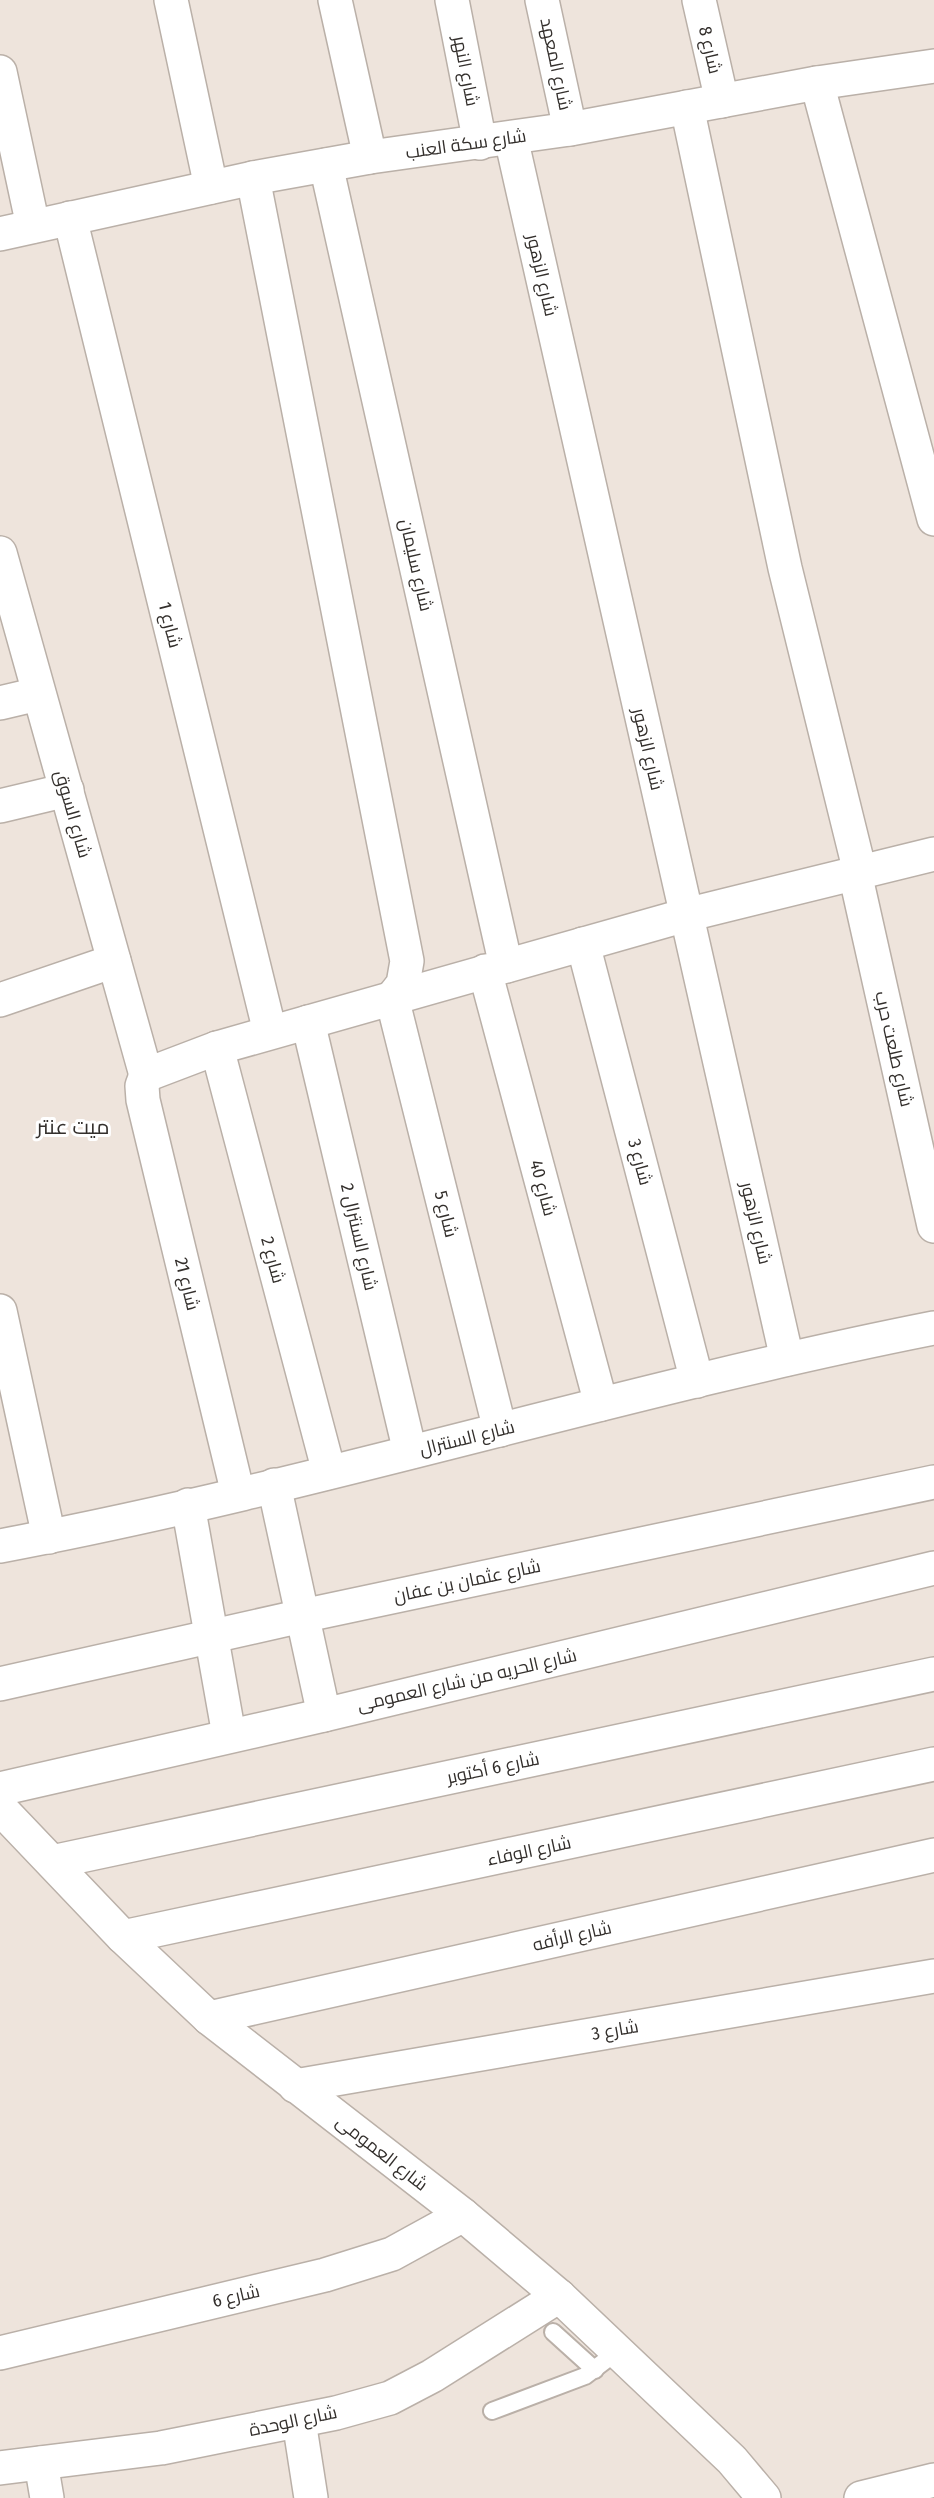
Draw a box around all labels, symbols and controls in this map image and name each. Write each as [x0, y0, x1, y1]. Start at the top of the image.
street label: شارع المعهد [534, 16, 577, 112]
street label: شارع 8 [693, 24, 726, 76]
street label: شارع النهر [447, 33, 484, 108]
street label: شارع سكة العنب [404, 125, 528, 164]
street label: شارع الزهور [521, 231, 562, 319]
street label: شارع سليمان [394, 517, 437, 614]
street label: شارع 1 [153, 600, 186, 650]
street label: شارع الزهور [627, 705, 668, 793]
street label: شارع السوق [49, 768, 96, 861]
street label: شارع طلعت حرب [869, 989, 918, 1109]
district label: ميت عنتر [36, 1114, 109, 1140]
street label: شارع 3 [622, 1136, 657, 1188]
street label: شارع 40 [524, 1158, 561, 1219]
street label: شارع الزهور [735, 1179, 776, 1267]
street label: شارع السنترال 2 [335, 1181, 382, 1293]
street label: شارع 5 [429, 1188, 462, 1240]
street label: شارع 2 [255, 1234, 290, 1286]
street label: شارع 21 [169, 1255, 204, 1313]
street label: شارع السنترال [417, 1416, 517, 1461]
street label: شارع عثمان بن عفان [391, 1555, 543, 1608]
street label: شارع الحريه من شارع العمومى [355, 1644, 579, 1717]
street label: شارع 6 أكتوبر [444, 1747, 542, 1790]
street label: شارع الوفاء [485, 1831, 573, 1872]
street label: شارع الرأفه [530, 1916, 614, 1957]
street label: شارع 3 [590, 2015, 640, 2046]
street label: شارع العمومى [331, 2110, 432, 2196]
street label: شارع 6 [210, 2280, 262, 2313]
street label: شارع الوحدة [247, 2401, 339, 2442]

